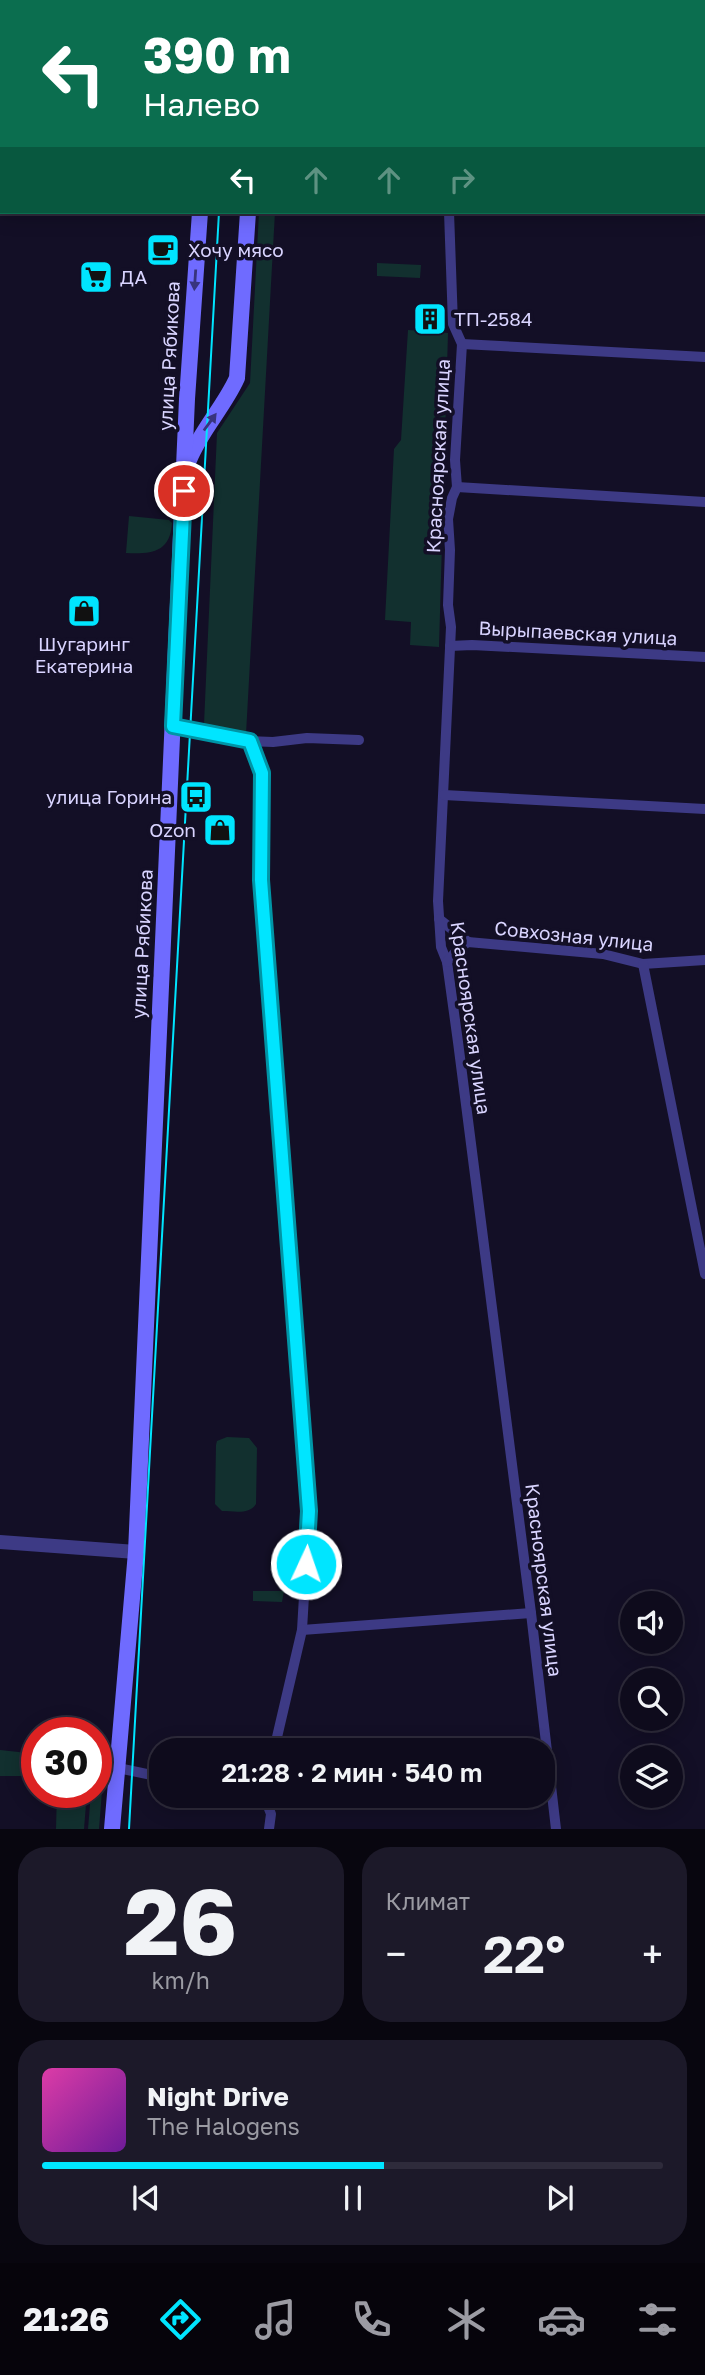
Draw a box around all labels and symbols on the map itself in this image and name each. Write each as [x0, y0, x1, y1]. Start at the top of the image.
cafe icon: Хочу мясо [144, 231, 182, 269]
place label: Хочу мясо [188, 238, 284, 261]
supermarket icon: ДА [77, 258, 115, 296]
place label: ДА [120, 265, 147, 288]
one-way arrow [189, 269, 200, 291]
street label: улица Рябикова [153, 280, 184, 431]
building icon: ТП-2584 [411, 300, 449, 338]
place label: ТП-2584 [454, 307, 532, 330]
street label: Красноярская улица [421, 358, 454, 554]
one-way arrow [202, 414, 217, 432]
pin [154, 461, 214, 521]
shop icon: Шугаринг Екатерина [65, 592, 103, 630]
street label: Вырыпаевская улица [478, 616, 678, 649]
place label: Шугаринг Екатерина [35, 632, 133, 677]
bus stop icon: улица Горина [177, 778, 215, 816]
place label: улица Горина [46, 785, 172, 808]
shop icon: Ozon [201, 811, 239, 849]
place label: Ozon [149, 818, 196, 841]
street label: улица Рябикова [126, 868, 157, 1019]
street label: Совхозная улица [493, 916, 655, 955]
street label: Красноярская улица [447, 920, 496, 1116]
street label: Красноярская улица [521, 1482, 568, 1678]
position arrow [269, 1527, 343, 1601]
speed limit sign: 30 [21, 1717, 112, 1808]

